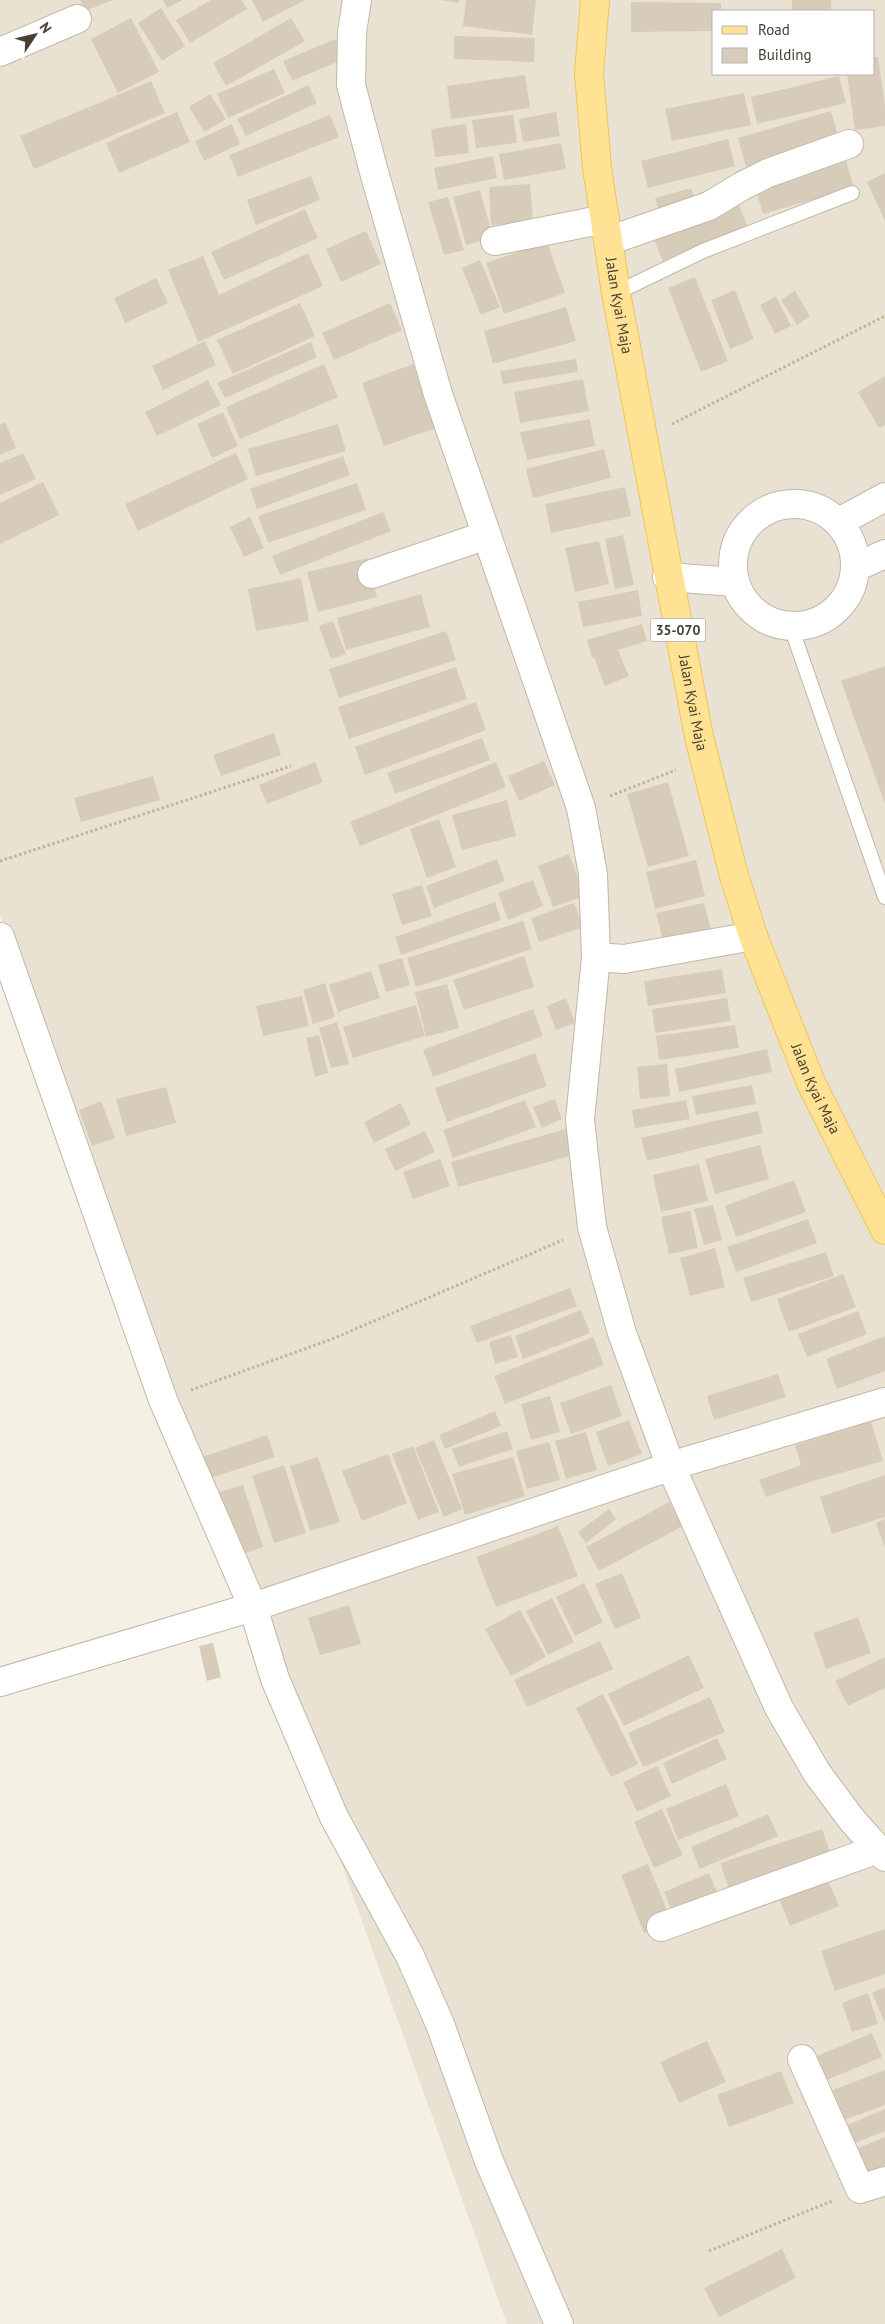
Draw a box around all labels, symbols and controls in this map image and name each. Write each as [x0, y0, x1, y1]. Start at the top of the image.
north arrow [10, 10, 60, 60]
legend [712, 10, 875, 75]
text: N [36, 19, 56, 36]
text: Road [758, 20, 790, 39]
text: Building [758, 45, 812, 64]
street label: Jalan Kyai Maja [602, 255, 637, 355]
road number: 35-070 [650, 618, 706, 642]
street label: Jalan Kyai Maja [675, 652, 712, 753]
street label: Jalan Kyai Maja [787, 1040, 845, 1137]

